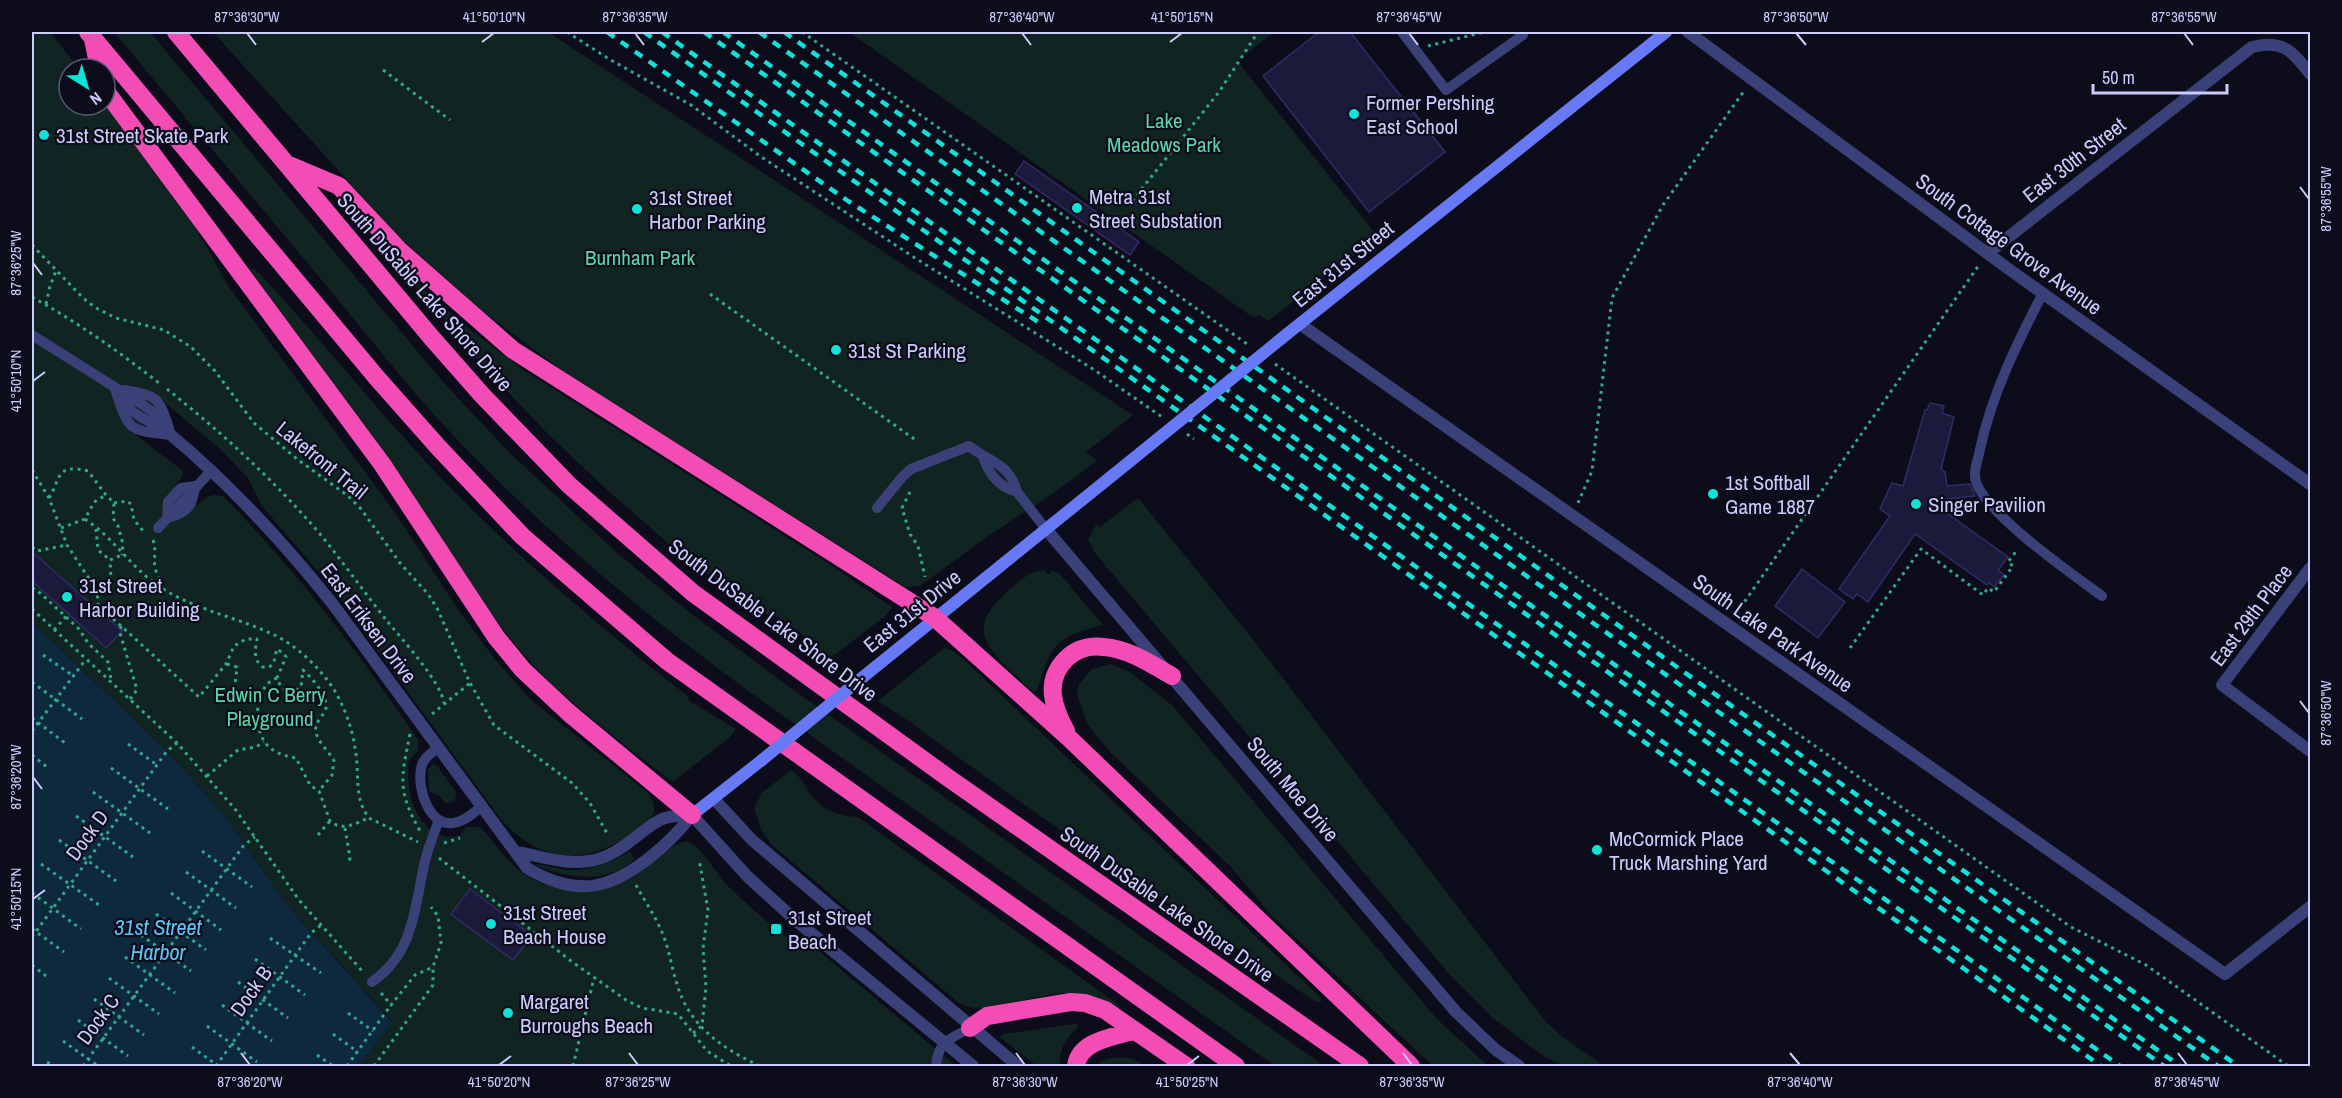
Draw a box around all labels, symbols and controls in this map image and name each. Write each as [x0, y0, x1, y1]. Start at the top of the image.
text: 87°36'30"W [214, 6, 280, 27]
text: 41°50'10"N [463, 6, 525, 27]
text: 87°36'35"W [602, 6, 668, 27]
text: 87°36'40"W [989, 6, 1055, 27]
text: 41°50'15"N [1151, 6, 1213, 27]
text: 87°36'45"W [1376, 6, 1442, 27]
text: 87°36'50"W [1763, 6, 1829, 27]
text: 87°36'55"W [2151, 6, 2217, 27]
north arrow [57, 57, 117, 117]
scale bar [2093, 57, 2226, 95]
text: 50 m [2102, 65, 2135, 90]
text: N [86, 87, 106, 111]
place label: Former Pershing East School [1366, 88, 1495, 141]
park label: Lake Meadows Park [1107, 106, 1221, 159]
marker: Former Pershing East School [1347, 107, 1361, 121]
street label: East 30th Street [2016, 110, 2132, 209]
place label: 31st Street Skate Park [56, 121, 229, 150]
marker: 31st Street Skate Park [37, 128, 51, 142]
text: 87°36'55"W [2315, 166, 2336, 232]
street label: South Cottage Grove Avenue [1910, 167, 2108, 321]
place label: Metra 31st Street Substation [1089, 182, 1222, 235]
place label: 31st Street Harbor Parking [649, 183, 766, 236]
street label: South DuSable Lake Shore Drive [331, 186, 519, 398]
marker: Metra 31st Street Substation [1070, 201, 1084, 215]
marker: 31st Street Harbor Parking [630, 202, 644, 216]
street label: East 31st Street [1286, 214, 1400, 314]
text: 87°36'25"W [5, 230, 26, 296]
park label: Burnham Park [585, 243, 695, 272]
place label: 31st St Parking [848, 336, 966, 365]
marker: 31st St Parking [829, 343, 843, 357]
text: 41°50'10"N [5, 350, 26, 412]
street label: Lakefront Trail [270, 414, 374, 506]
place label: 1st Softball Game 1887 [1725, 468, 1815, 521]
marker: 1st Softball Game 1887 [1706, 487, 1720, 501]
place label: Singer Pavilion [1928, 490, 2046, 519]
marker: Singer Pavilion [1909, 497, 1923, 511]
street label: South DuSable Lake Shore Drive [663, 532, 883, 708]
street label: East Eriksen Drive [314, 557, 424, 689]
street label: East 29th Place [2203, 558, 2299, 672]
street label: East 31st Drive [857, 563, 967, 659]
street label: South Lake Park Avenue [1687, 567, 1859, 699]
place label: 31st Street Harbor Building [79, 571, 200, 624]
marker: 31st Street Harbor Building [60, 590, 74, 604]
park label: Edwin C Berry Playground [214, 680, 326, 733]
text: 87°36'50"W [2315, 680, 2336, 746]
street label: South Moe Drive [1240, 730, 1346, 848]
text: 87°36'20"W [5, 744, 26, 810]
street label: Dock D [59, 804, 115, 866]
street label: South DuSable Lake Shore Drive [1054, 819, 1280, 989]
place label: McCormick Place Truck Marshing Yard [1609, 824, 1768, 877]
marker: McCormick Place Truck Marshing Yard [1590, 843, 1604, 857]
text: 41°50'15"N [5, 868, 26, 930]
place label: 31st Street Beach House [503, 898, 606, 951]
place label: 31st Street Beach [788, 903, 871, 956]
water label: 31st Street Harbor [114, 912, 203, 967]
marker: 31st Street Beach House [484, 917, 498, 931]
marker: 31st Street Beach [769, 922, 783, 936]
street label: Dock B [223, 960, 279, 1022]
place label: Margaret Burroughs Beach [520, 987, 653, 1040]
street label: Dock C [70, 988, 126, 1050]
marker: Margaret Burroughs Beach [501, 1006, 515, 1020]
text: 87°36'20"W [217, 1071, 283, 1092]
text: 41°50'20"N [468, 1071, 530, 1092]
text: 87°36'25"W [605, 1071, 671, 1092]
text: 87°36'30"W [992, 1071, 1058, 1092]
text: 41°50'25"N [1156, 1071, 1218, 1092]
text: 87°36'35"W [1379, 1071, 1445, 1092]
text: 87°36'40"W [1767, 1071, 1833, 1092]
text: 87°36'45"W [2154, 1071, 2220, 1092]

